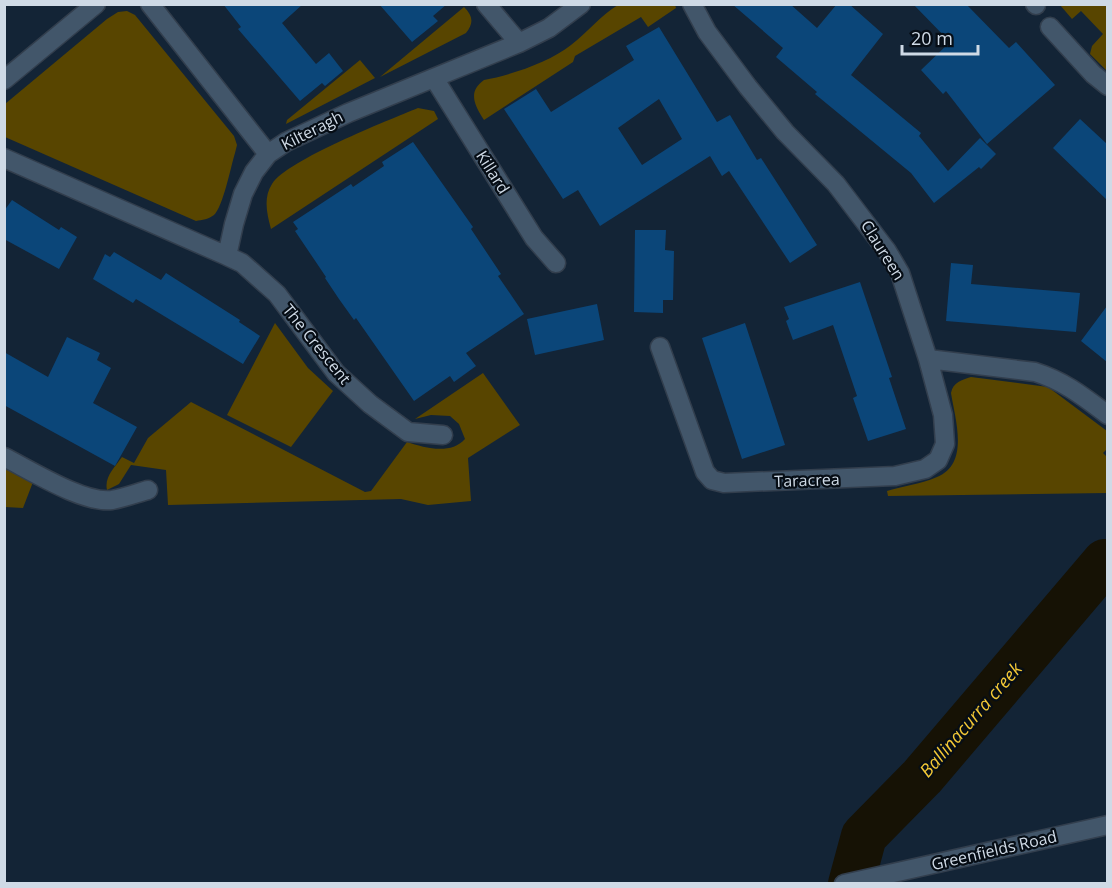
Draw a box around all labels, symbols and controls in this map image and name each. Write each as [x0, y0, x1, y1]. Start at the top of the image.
scale bar [902, 18, 978, 56]
text: 20 m [911, 26, 953, 50]
street label: Kilteragh [277, 105, 347, 155]
street label: Killard [471, 146, 515, 198]
street label: Claureen [856, 216, 910, 284]
street label: The Crescent [278, 299, 356, 389]
street label: Taracrea [774, 468, 840, 492]
water label: Ballinacurra creek [914, 656, 1028, 782]
street label: Greenfields Road [929, 825, 1059, 875]

